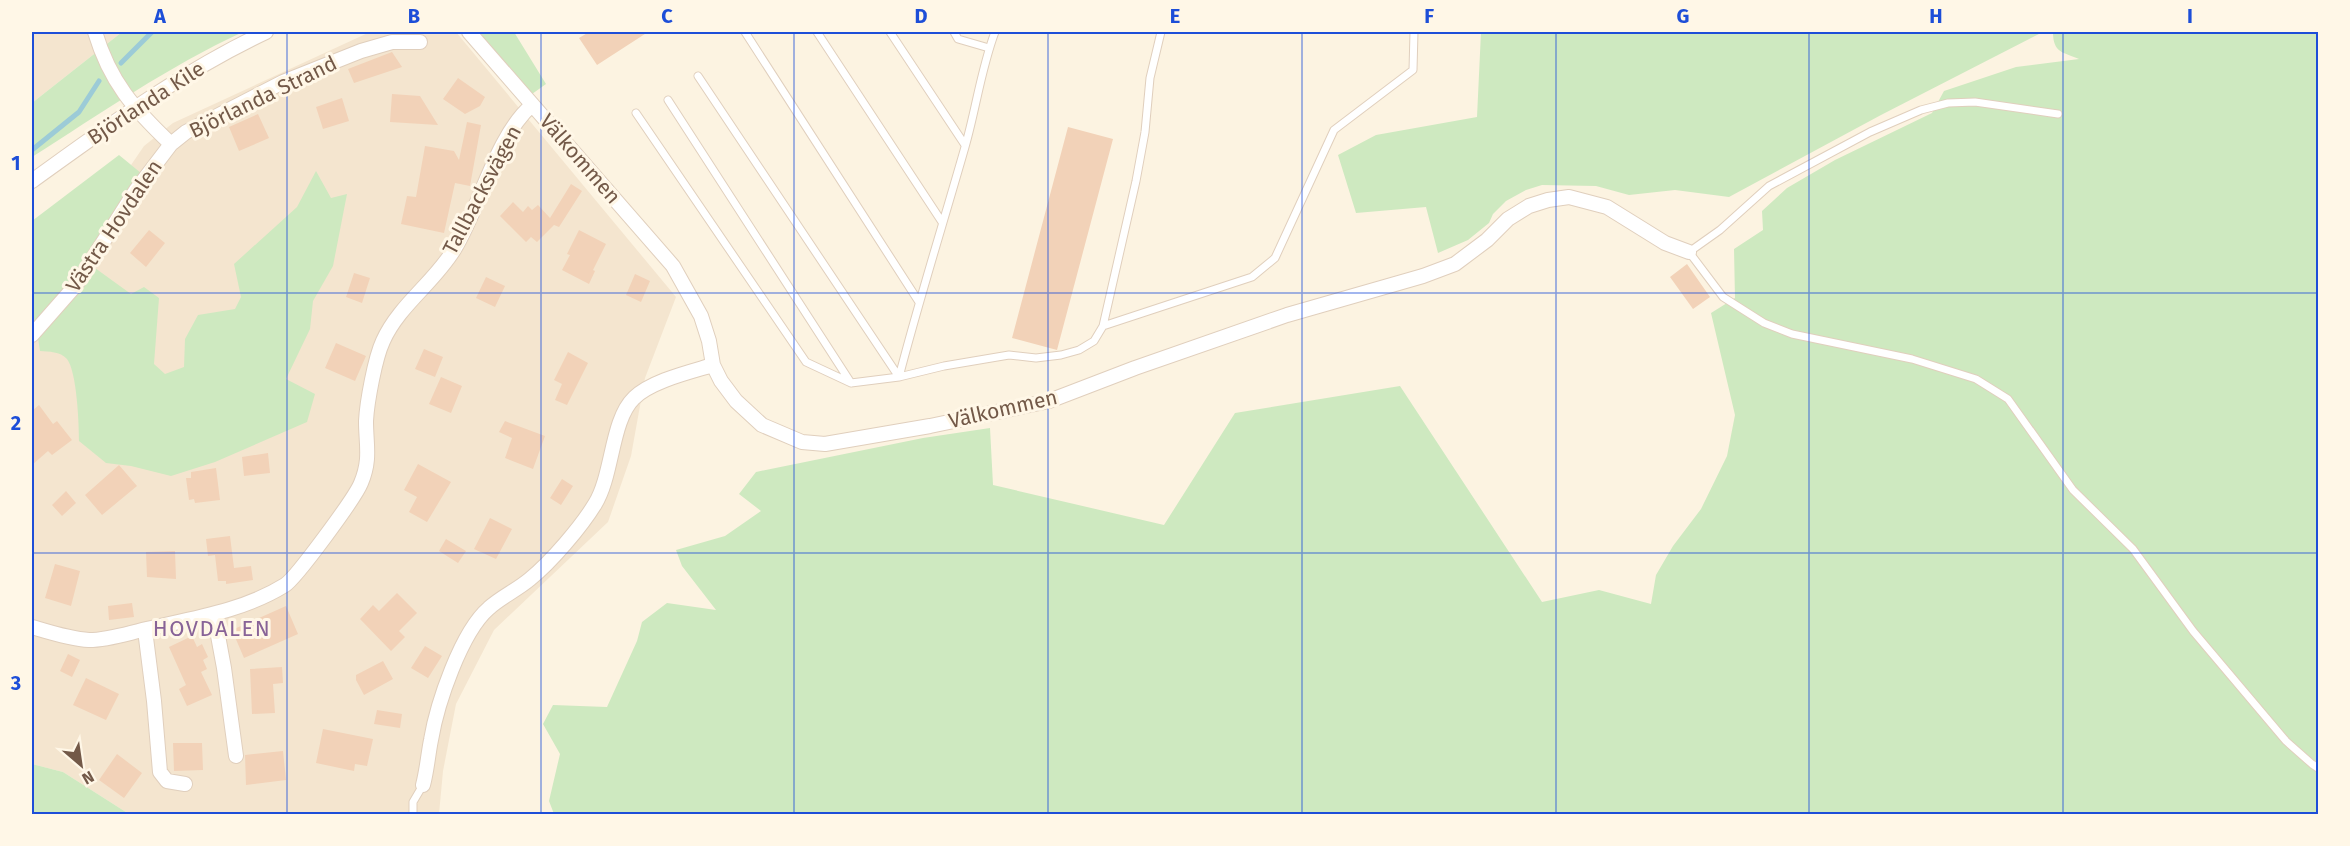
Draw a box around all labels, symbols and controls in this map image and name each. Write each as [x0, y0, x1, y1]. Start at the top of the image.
text: A [153, 4, 167, 28]
text: B [408, 4, 420, 28]
text: C [661, 4, 673, 28]
text: D [914, 4, 928, 28]
text: E [1170, 4, 1180, 28]
text: F [1424, 4, 1434, 28]
text: G [1677, 4, 1689, 28]
text: H [1929, 4, 1943, 28]
text: I [2187, 4, 2193, 28]
street label: Björlanda Strand [185, 50, 341, 144]
street label: Björlanda Kile [83, 56, 209, 150]
street label: Välkommen [534, 109, 626, 209]
street label: Tallbacksvägen [437, 121, 527, 259]
text: 1 [11, 151, 21, 175]
street label: Västra Hovdalen [60, 155, 168, 297]
street label: Välkommen [946, 384, 1060, 434]
text: 2 [11, 411, 21, 435]
district label: HOVDALEN [153, 615, 271, 642]
text: 3 [10, 671, 21, 695]
north arrow [51, 735, 111, 795]
text: N [79, 767, 97, 789]

